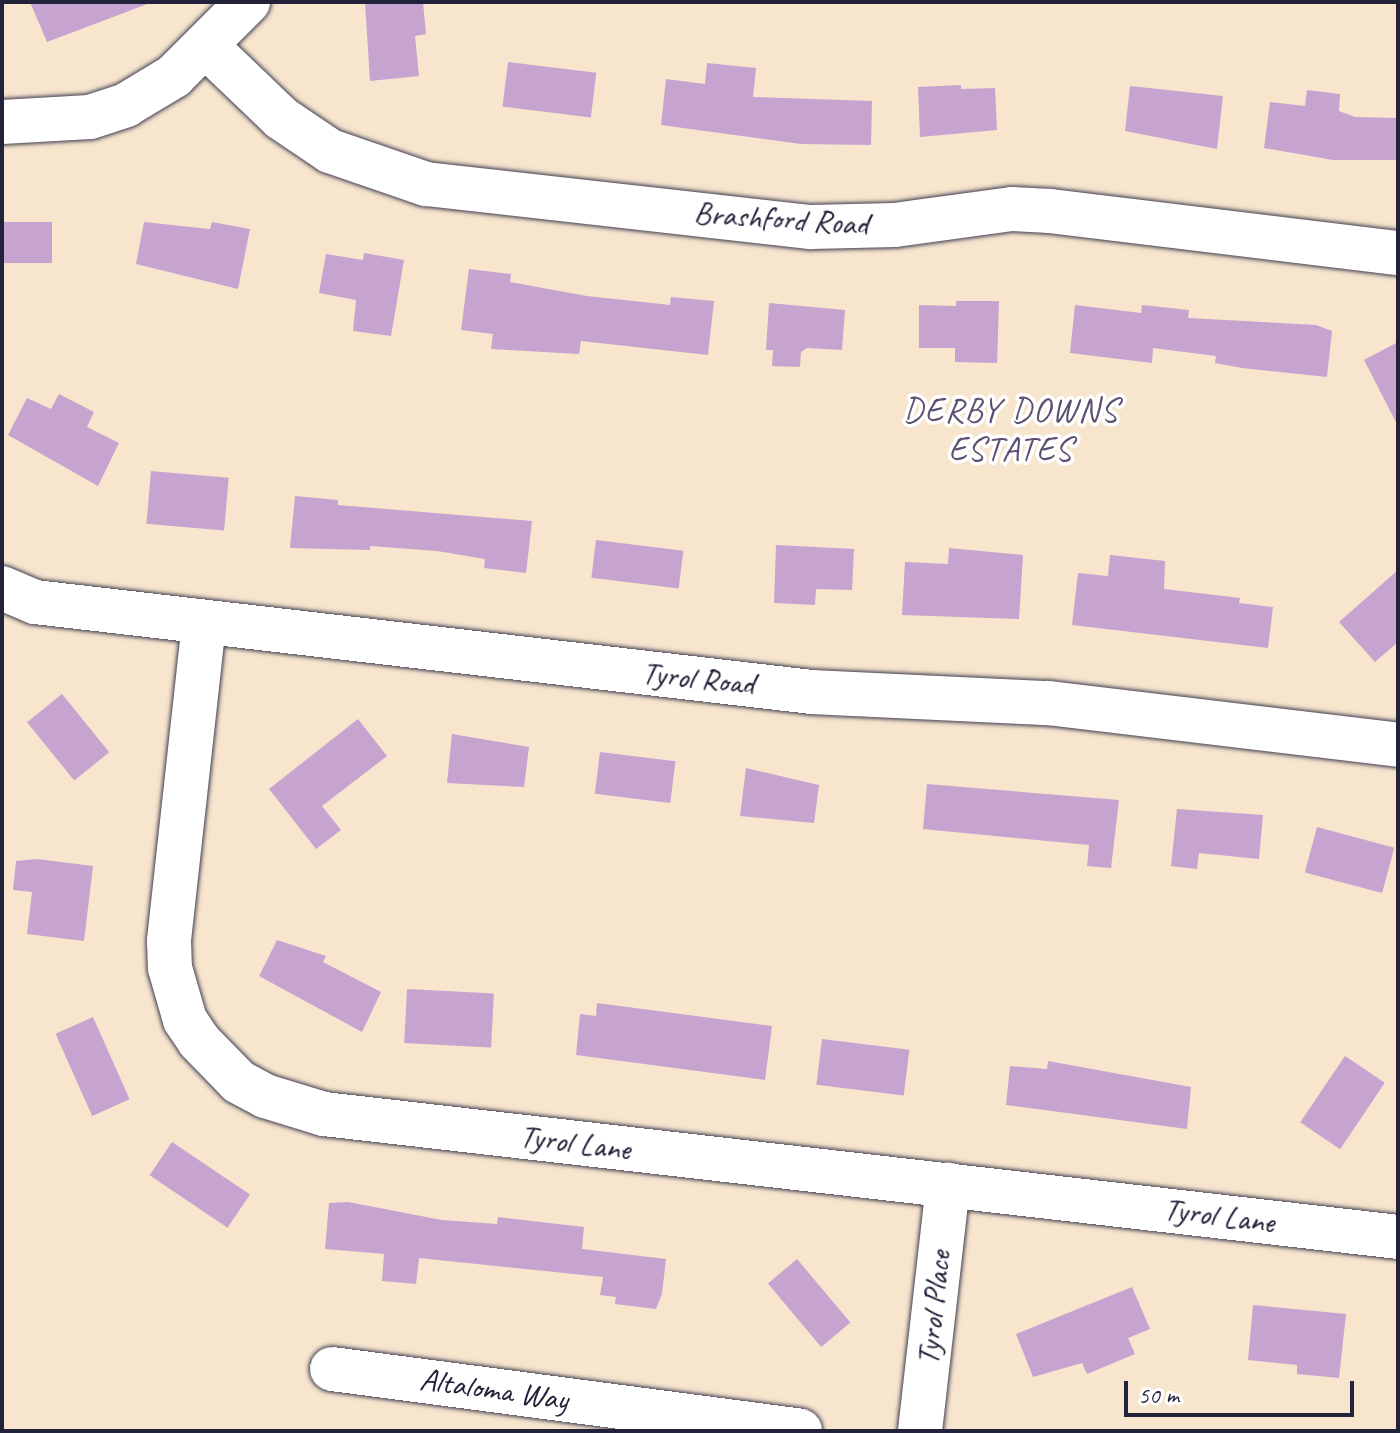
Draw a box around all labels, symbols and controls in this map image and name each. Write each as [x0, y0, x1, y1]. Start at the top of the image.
street label: Brashford Road [693, 194, 869, 244]
district label: DERBY DOWNS ESTATES [904, 389, 1118, 468]
street label: Tyrol Road [640, 654, 756, 704]
street label: Tyrol Lane [517, 1117, 633, 1169]
street label: Tyrol Lane [1161, 1190, 1277, 1242]
street label: Tyrol Place [909, 1248, 959, 1368]
street label: Altaloma Way [418, 1361, 570, 1419]
scale bar [1128, 1365, 1358, 1415]
text: 50 m [1138, 1380, 1179, 1410]

